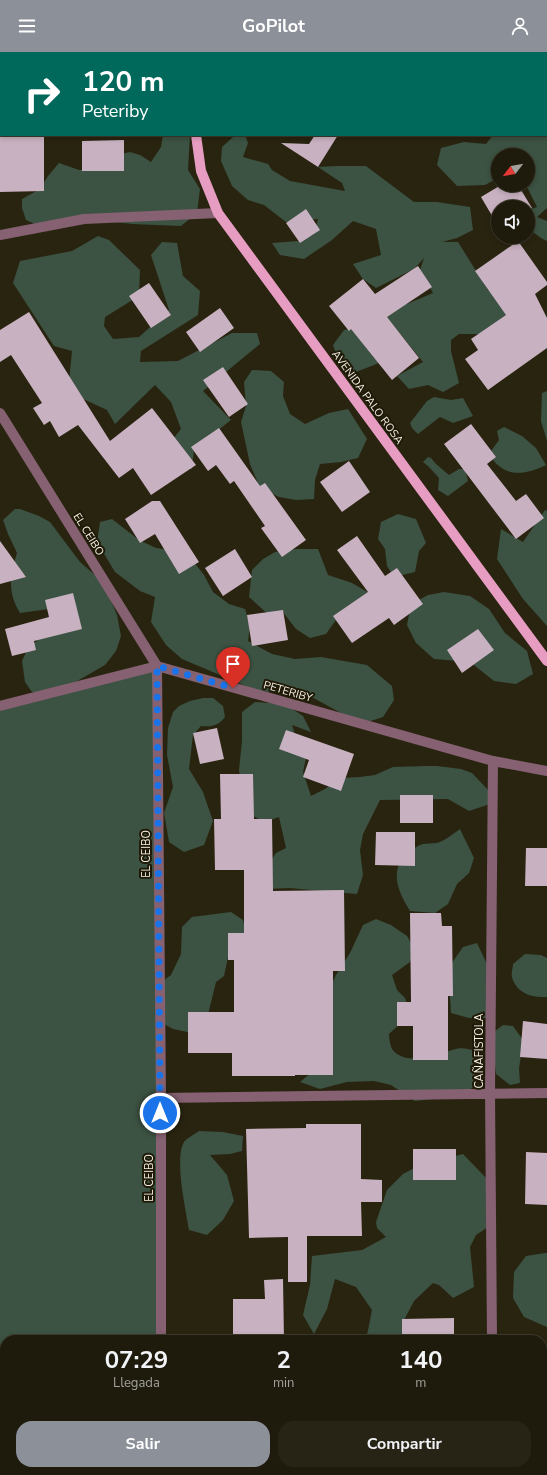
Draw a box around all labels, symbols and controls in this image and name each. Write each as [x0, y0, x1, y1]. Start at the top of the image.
text: GoPilot [242, 14, 305, 38]
icon: menu [16, 15, 38, 37]
icon: person [509, 15, 531, 37]
text: 120 m [82, 63, 165, 101]
icon: right [16, 68, 68, 120]
text: Peteriby [82, 99, 149, 123]
north arrow [491, 148, 535, 192]
map controls [491, 148, 535, 244]
button: sound [491, 200, 535, 244]
street label: AVENIDA PALO ROSA [328, 347, 407, 447]
street label: EL CEIBO [70, 510, 108, 558]
pin [216, 647, 250, 688]
icon: arrive [222, 653, 244, 675]
street label: PETERIBY [262, 677, 315, 706]
street label: EL CEIBO [139, 830, 154, 878]
street label: CAÑAFISTOLA [472, 1013, 487, 1089]
position arrow [139, 1092, 181, 1134]
street label: EL CEIBO [142, 1154, 157, 1202]
text: 07:29 [105, 1344, 168, 1376]
text: 2 [276, 1344, 291, 1376]
text: 140 [399, 1344, 442, 1376]
text: Llegada [113, 1374, 160, 1392]
text: min [273, 1374, 294, 1392]
text: m [415, 1374, 426, 1392]
button: Salir [16, 1421, 270, 1467]
button: Compartir [278, 1421, 531, 1467]

